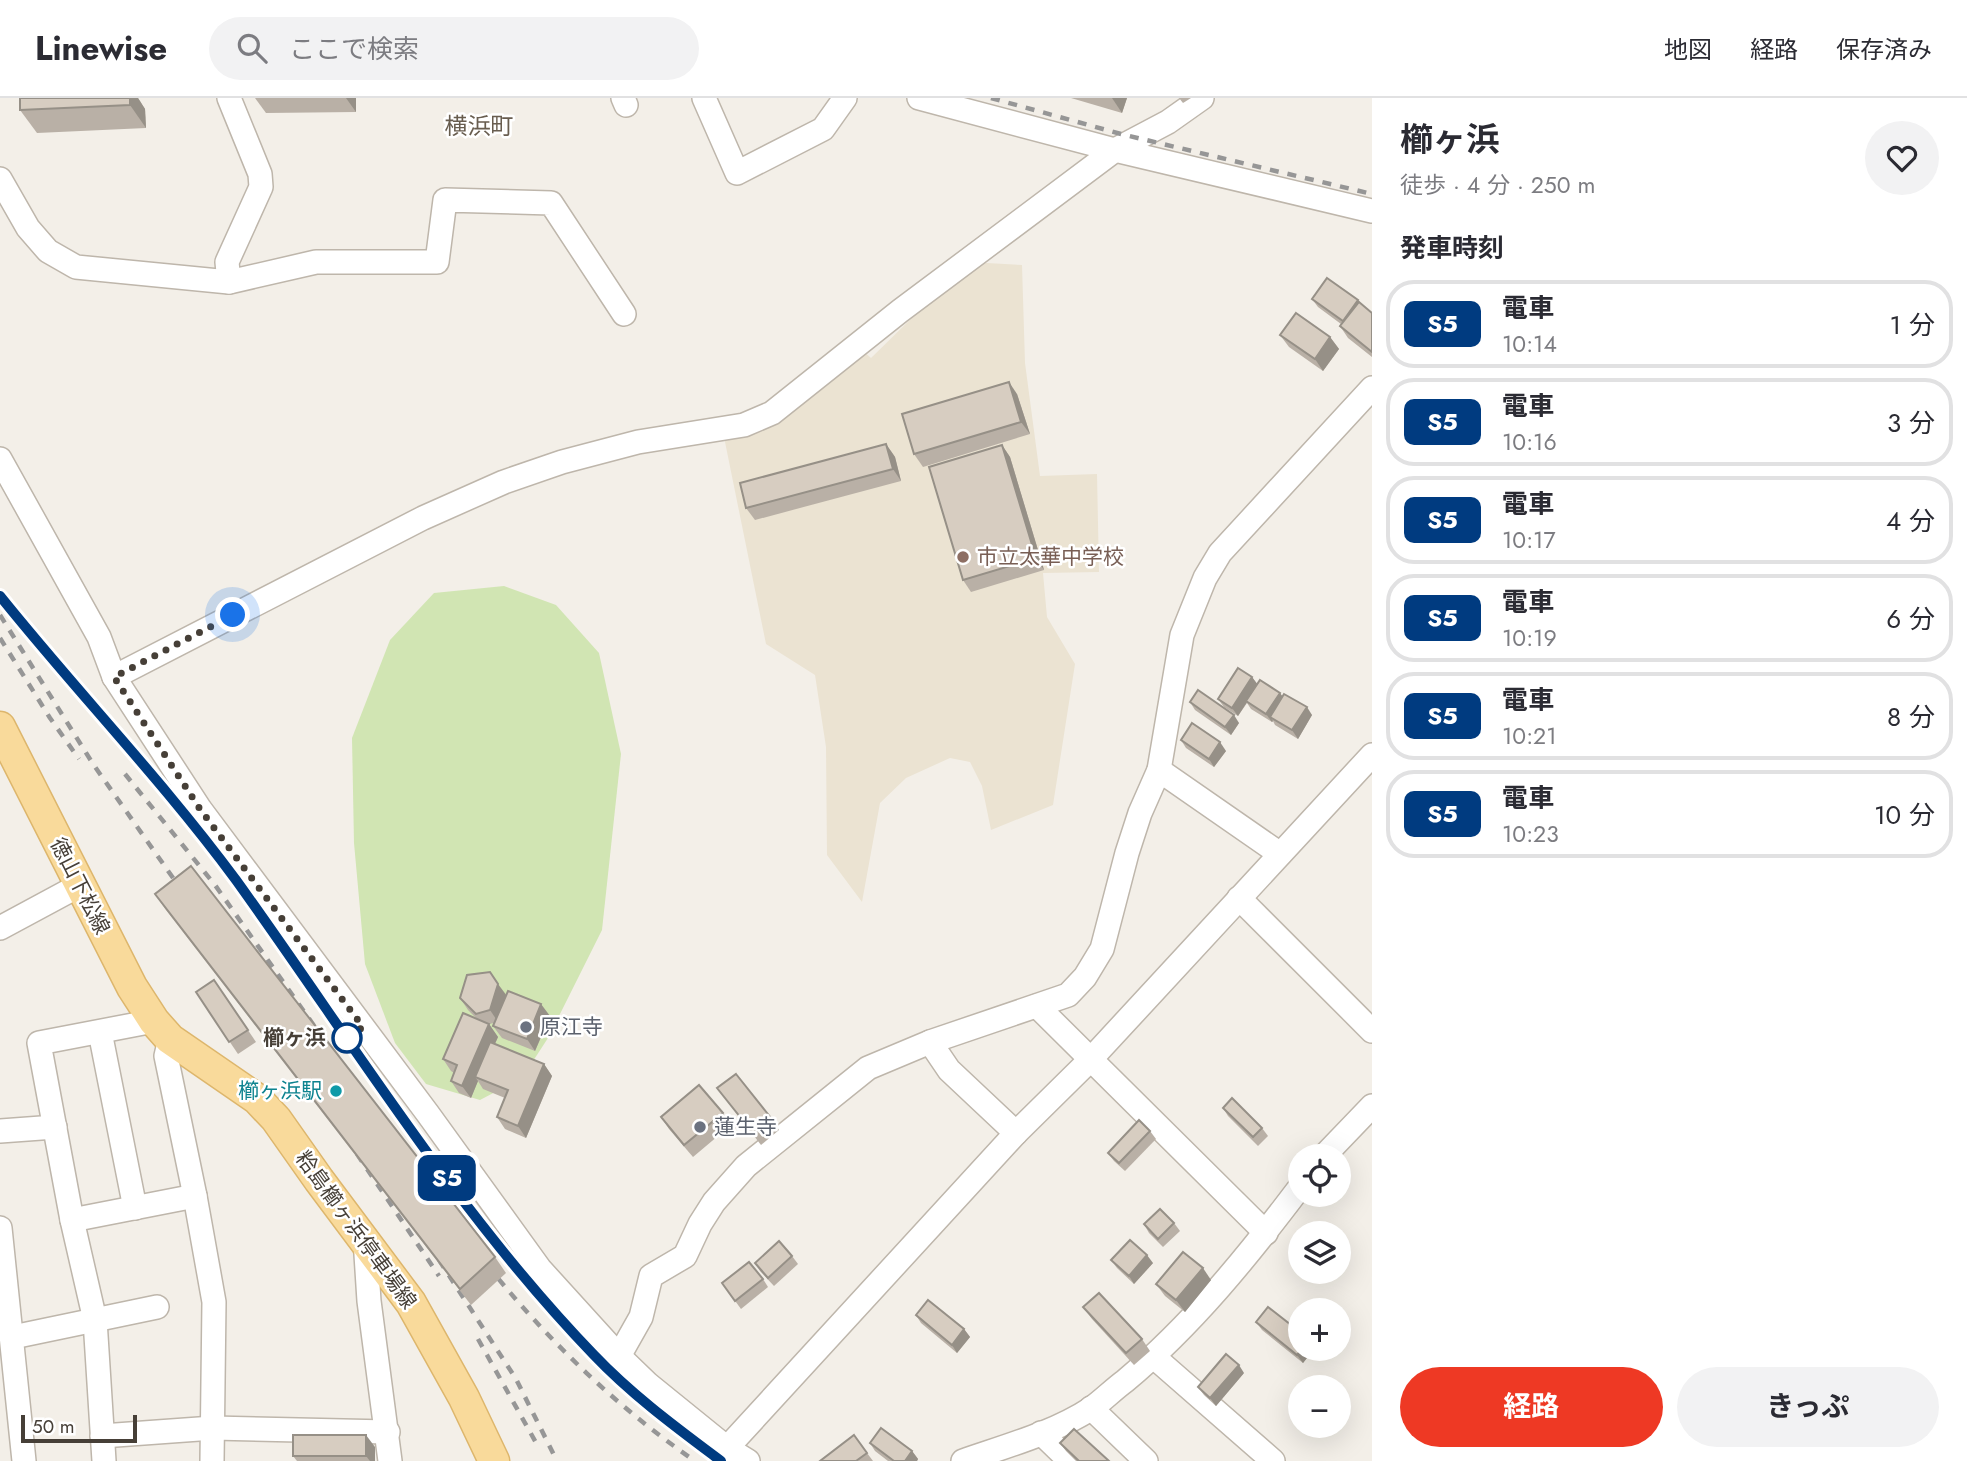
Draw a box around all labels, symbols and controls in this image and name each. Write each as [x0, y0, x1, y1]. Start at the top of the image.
search box [209, 17, 699, 80]
text: Linewise [35, 25, 167, 72]
icon: search [233, 29, 271, 67]
text: ここで検索 [289, 30, 419, 68]
text: 地図 [1664, 32, 1712, 67]
text: 経路 [1750, 32, 1798, 67]
text: 保存済み [1836, 32, 1932, 67]
district label: 横浜町 [445, 109, 514, 143]
text: 櫛ヶ浜 [1400, 116, 1499, 163]
button: heart [1865, 121, 1939, 195]
text: 徒歩 · 4 分 · 250 m [1400, 168, 1595, 202]
text: 発車時刻 [1400, 229, 1504, 267]
text: 電車 [1502, 289, 1554, 327]
text: S5 [1427, 306, 1458, 341]
text: 1 分 [1889, 306, 1935, 344]
text: 10:14 [1502, 327, 1557, 361]
text: 電車 [1502, 387, 1554, 425]
text: S5 [1427, 404, 1458, 439]
text: 3 分 [1887, 404, 1935, 442]
text: 10:16 [1502, 425, 1557, 459]
text: 電車 [1502, 485, 1554, 523]
text: S5 [1427, 502, 1458, 537]
text: 4 分 [1886, 502, 1935, 540]
text: 10:17 [1502, 523, 1555, 557]
place label: 市立太華中学校 [977, 542, 1124, 572]
marker: 市立太華中学校 [955, 549, 971, 565]
text: 電車 [1502, 583, 1554, 621]
your location [215, 597, 250, 632]
text: S5 [1427, 600, 1458, 635]
text: 6 分 [1886, 600, 1935, 638]
text: 10:19 [1502, 621, 1557, 655]
text: 電車 [1502, 681, 1554, 719]
text: S5 [1427, 698, 1458, 733]
text: 8 分 [1887, 698, 1935, 736]
text: 10:21 [1502, 719, 1557, 753]
text: 電車 [1502, 779, 1554, 817]
text: S5 [1427, 796, 1458, 831]
text: 10 分 [1874, 796, 1935, 834]
text: 10:23 [1502, 817, 1559, 851]
street label: 徳山下松線 [43, 832, 117, 940]
place label: 原江寺 [540, 1012, 603, 1042]
marker: 原江寺 [518, 1019, 534, 1035]
place label: 櫛ヶ浜 [263, 1023, 326, 1053]
marker: 櫛ヶ浜 [332, 1023, 362, 1053]
place label: 櫛ヶ浜駅 [238, 1076, 322, 1106]
marker: 櫛ヶ浜駅 [328, 1083, 344, 1099]
place label: 蓮生寺 [714, 1112, 777, 1142]
marker: 蓮生寺 [692, 1119, 708, 1135]
map controls [1288, 1144, 1351, 1438]
button: locate [1288, 1144, 1351, 1207]
street label: 粭島櫛ヶ浜停車場線 [288, 1145, 424, 1315]
line badge: S5 [416, 1155, 478, 1201]
text: S5 [432, 1160, 462, 1195]
button: layers [1288, 1221, 1351, 1284]
button: + [1288, 1298, 1351, 1361]
button: 経路 [1400, 1367, 1663, 1447]
button: きっぷ [1677, 1367, 1939, 1447]
button: − [1288, 1375, 1351, 1438]
scale bar [21, 1412, 136, 1444]
text: 50 m [32, 1413, 75, 1440]

